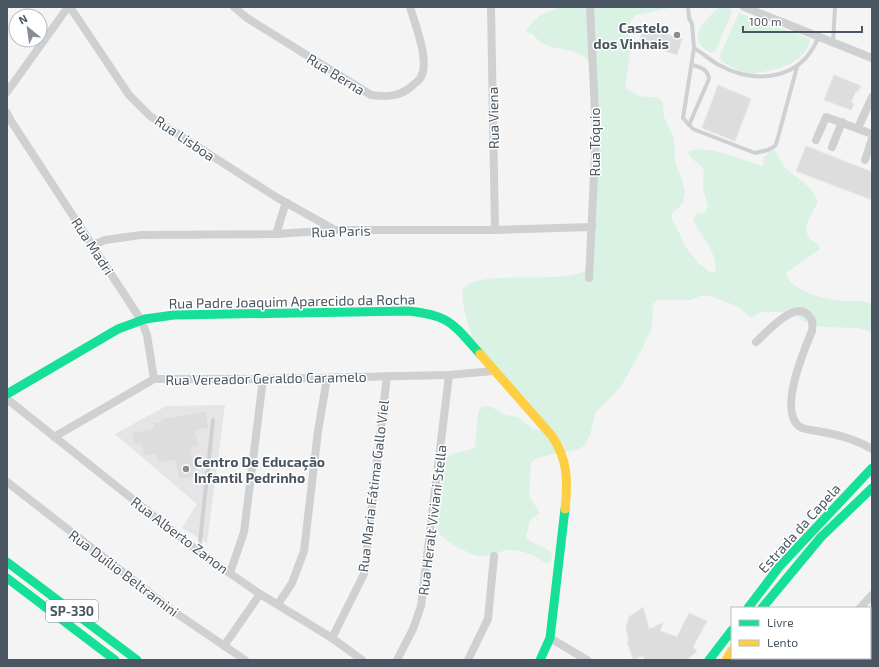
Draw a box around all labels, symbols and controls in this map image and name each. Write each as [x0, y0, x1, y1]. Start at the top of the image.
north arrow [8, 8, 48, 48]
scale bar [743, 8, 862, 34]
text: N [16, 11, 30, 26]
text: 100 m [749, 14, 781, 28]
place label: Castelo dos Vinhais [593, 19, 669, 52]
marker: Castelo dos Vinhais [672, 30, 682, 40]
street label: Rua Berna [304, 50, 368, 98]
street label: Rua Viena [484, 87, 502, 149]
street label: Rua Tóquio [586, 107, 603, 177]
street label: Rua Lisboa [152, 112, 218, 164]
street label: Rua Madri [68, 214, 118, 278]
street label: Rua Paris [311, 221, 371, 241]
street label: Rua Padre Joaquim Aparecido da Rocha [168, 290, 416, 312]
street label: Rua Vereador Geraldo Caramelo [165, 368, 367, 388]
street label: Rua Maria Fátima Gallo Viel [354, 398, 392, 573]
street label: Rua Heralt Viviani Stella [414, 444, 450, 596]
place label: Centro De Educação Infantil Pedrinho [194, 453, 325, 486]
marker: Centro De Educação Infantil Pedrinho [181, 464, 191, 474]
street label: Estrada da Capela [754, 480, 844, 576]
street label: Rua Alberto Zanon [128, 493, 232, 577]
street label: Rua Duílio Beltramini [66, 526, 182, 620]
road number: SP-330 [46, 600, 98, 622]
legend [731, 607, 871, 659]
text: Livre [767, 615, 794, 629]
text: Lento [767, 635, 798, 649]

